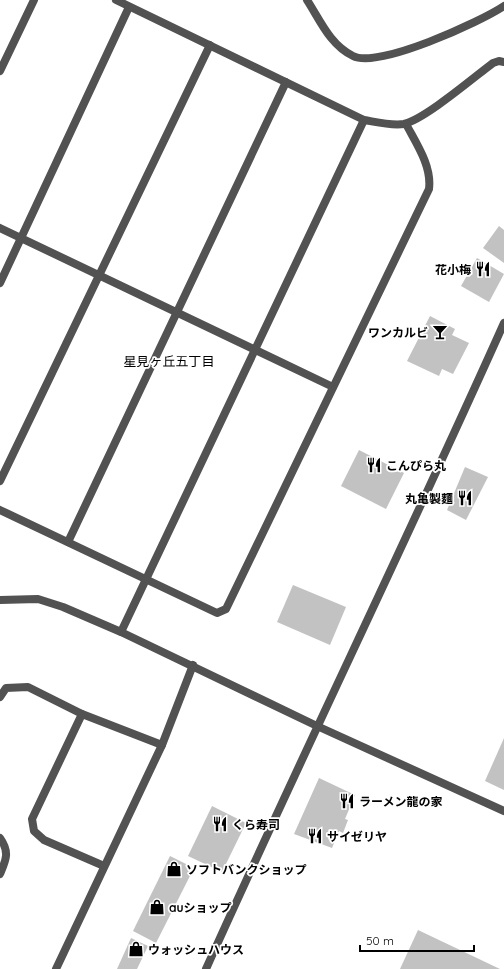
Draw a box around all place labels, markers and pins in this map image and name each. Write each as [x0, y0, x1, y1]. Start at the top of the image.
restaurant icon: 花小梅 [474, 260, 492, 278]
place label: 花小梅 [435, 262, 471, 277]
bar icon: ワンカルビ [431, 323, 449, 341]
place label: ワンカルビ [368, 325, 428, 340]
restaurant icon: こんぴら丸 [365, 456, 383, 474]
place label: こんぴら丸 [386, 458, 446, 473]
restaurant icon: 丸亀製麵 [456, 489, 474, 507]
place label: 丸亀製麵 [405, 491, 453, 506]
restaurant icon: ラーメン龍の家 [338, 792, 356, 810]
place label: ラーメン龍の家 [359, 794, 443, 809]
restaurant icon: くら寿司 [211, 815, 229, 833]
place label: くら寿司 [232, 817, 280, 832]
restaurant icon: サイゼリヤ [306, 827, 324, 845]
place label: サイゼリヤ [327, 829, 387, 844]
shop icon: ソフトバンクショップ [165, 860, 183, 878]
place label: ソフトバンクショップ [186, 862, 307, 877]
shop icon: auショップ [148, 898, 166, 916]
place label: auショップ [169, 900, 231, 915]
shop icon: ウォッシュハウス [127, 940, 145, 958]
place label: ウォッシュハウス [148, 942, 244, 957]

